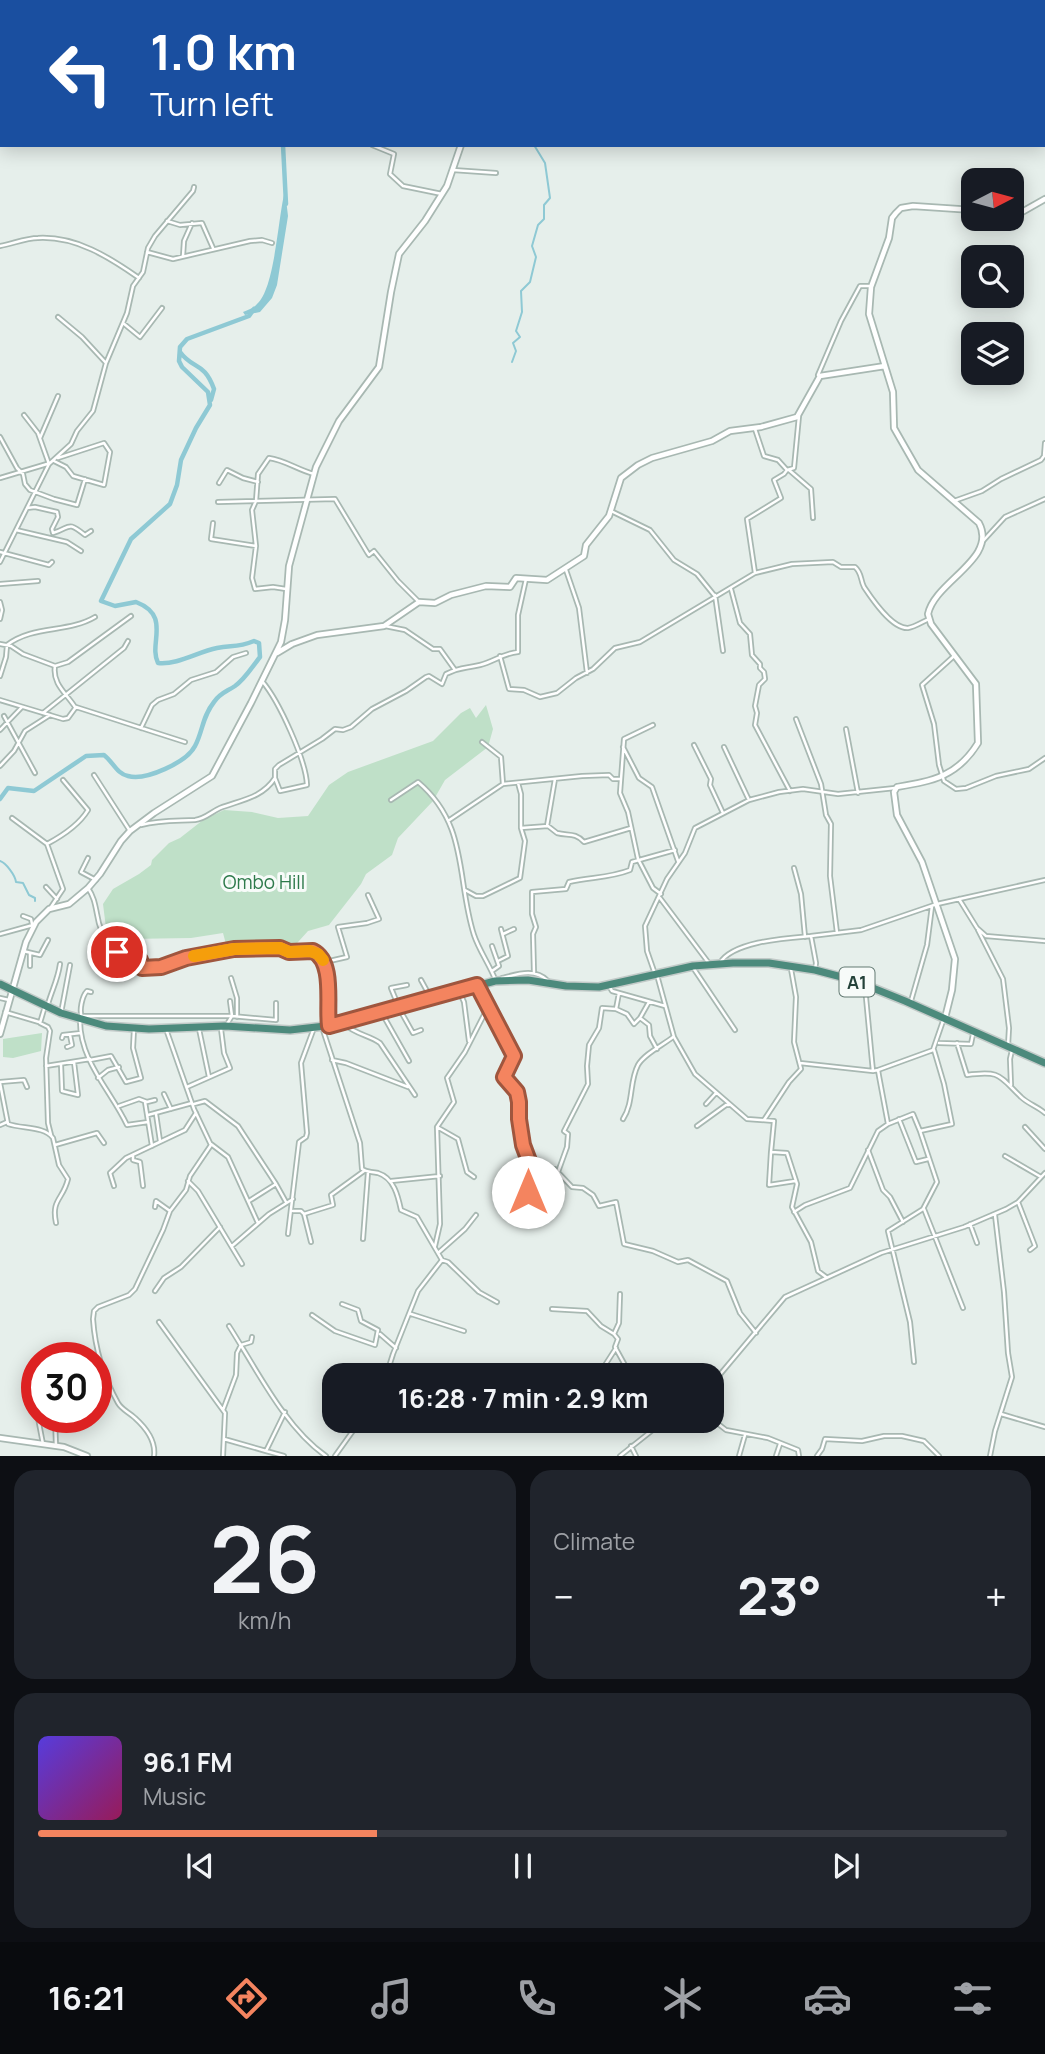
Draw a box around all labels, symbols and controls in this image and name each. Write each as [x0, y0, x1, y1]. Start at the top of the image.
text: 1.0 km [150, 18, 297, 85]
icon: left [35, 28, 126, 119]
text: Turn left [150, 82, 274, 126]
north arrow [961, 168, 1024, 231]
map controls [961, 168, 1024, 385]
button: search [961, 245, 1024, 308]
button: layers [961, 322, 1024, 385]
park label: Ombo Hill [223, 869, 305, 895]
pin [87, 922, 147, 982]
icon: arrive [98, 933, 136, 971]
road number: A1 [840, 967, 874, 996]
position arrow [491, 1155, 565, 1229]
speed limit sign: 30 [21, 1342, 112, 1433]
text: 16:28 · 7 min · 2.9 km [398, 1380, 648, 1416]
text: 26 [209, 1496, 320, 1620]
text: Climate [554, 1525, 635, 1557]
text: 23° [737, 1560, 822, 1631]
text: − [554, 1570, 574, 1622]
text: + [985, 1570, 1007, 1622]
text: km/h [238, 1604, 292, 1636]
text: 96.1 FM [143, 1744, 233, 1780]
text: Music [143, 1780, 206, 1812]
icon: previous [181, 1847, 219, 1885]
icon: pause [504, 1847, 542, 1885]
icon: next [827, 1847, 865, 1885]
icon: directions [222, 1974, 271, 2023]
icon: music [367, 1974, 416, 2023]
icon: phone [512, 1974, 561, 2023]
icon: climate [658, 1974, 707, 2023]
icon: car [803, 1974, 852, 2023]
icon: filters [948, 1974, 997, 2023]
text: 16:21 [48, 1976, 126, 2020]

